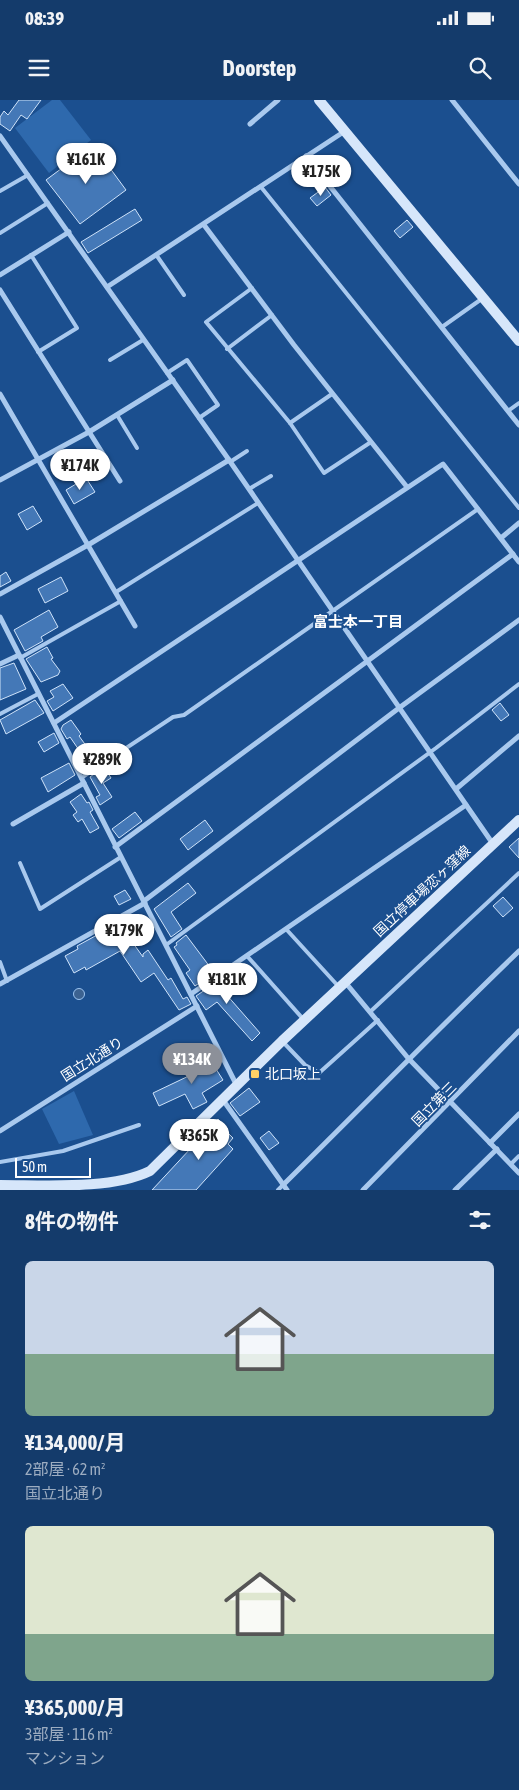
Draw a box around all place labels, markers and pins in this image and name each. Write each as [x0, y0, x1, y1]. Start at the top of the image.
pin: ¥161K [51, 142, 121, 185]
pin: ¥175K [286, 154, 356, 197]
pin: ¥174K [45, 448, 115, 491]
pin: ¥289K [67, 742, 137, 785]
pin: ¥179K [89, 914, 159, 956]
pin: ¥181K [192, 962, 262, 1005]
pin: ¥134K [157, 1042, 227, 1085]
place label: 北口坂上 [265, 1066, 321, 1082]
marker: 北口坂上 [249, 1068, 261, 1080]
pin: ¥365K [164, 1118, 234, 1161]

